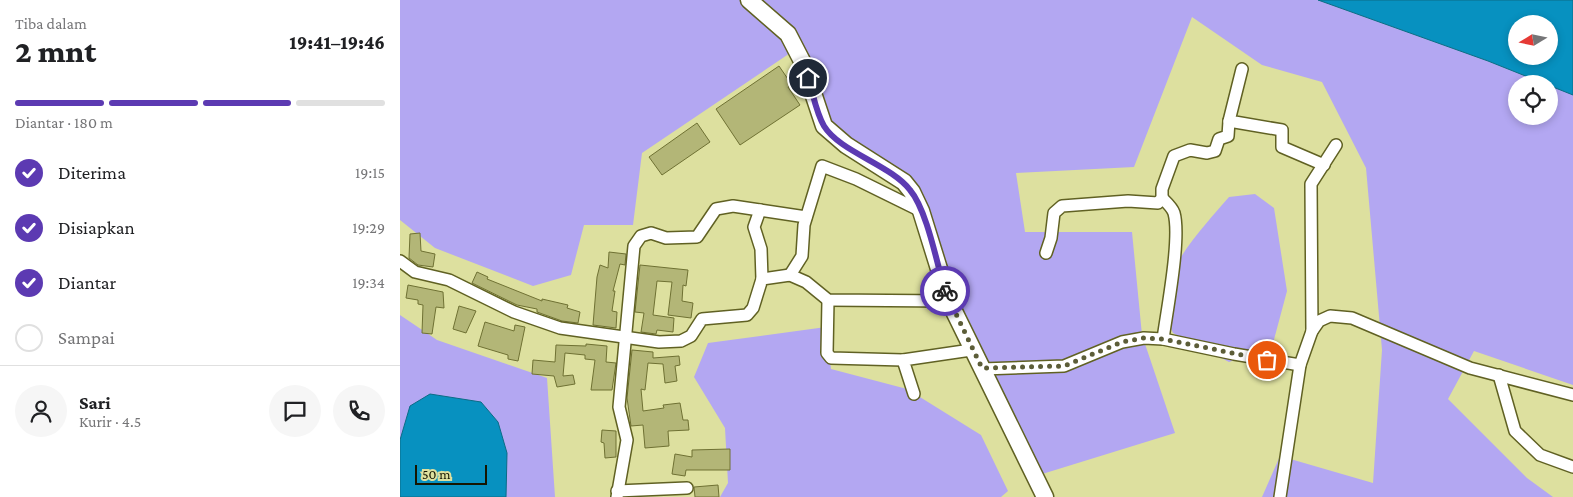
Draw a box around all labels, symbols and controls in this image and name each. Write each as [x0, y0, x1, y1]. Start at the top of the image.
text: Tiba dalam [15, 15, 87, 32]
north arrow [1508, 15, 1558, 65]
map controls [1508, 15, 1558, 125]
text: 19:41–19:46 [289, 32, 385, 53]
text: 2 mnt [15, 33, 96, 69]
pin [787, 57, 829, 99]
icon: home [794, 64, 822, 92]
button: locate [1508, 75, 1558, 125]
text: Diantar · 180 m [15, 114, 113, 131]
icon: check [15, 159, 43, 187]
text: Diterima [58, 162, 126, 183]
text: 19:15 [355, 164, 385, 181]
icon: check [15, 214, 43, 242]
text: Disiapkan [58, 217, 135, 238]
text: 19:29 [352, 219, 385, 236]
courier [920, 266, 970, 316]
icon: check [15, 269, 43, 297]
text: Diantar [58, 272, 116, 293]
text: 19:34 [352, 274, 385, 291]
icon: bike [931, 277, 959, 305]
text: Sampai [58, 327, 115, 348]
pin [1246, 339, 1288, 381]
icon: bag [1253, 346, 1281, 374]
button: person [15, 385, 67, 437]
button: chat [269, 385, 321, 437]
button: phone [333, 385, 385, 437]
text: Sari [79, 392, 111, 413]
text: Kurir · 4.5 [79, 413, 141, 430]
scale bar [415, 462, 488, 485]
text: 50 m [422, 466, 450, 482]

